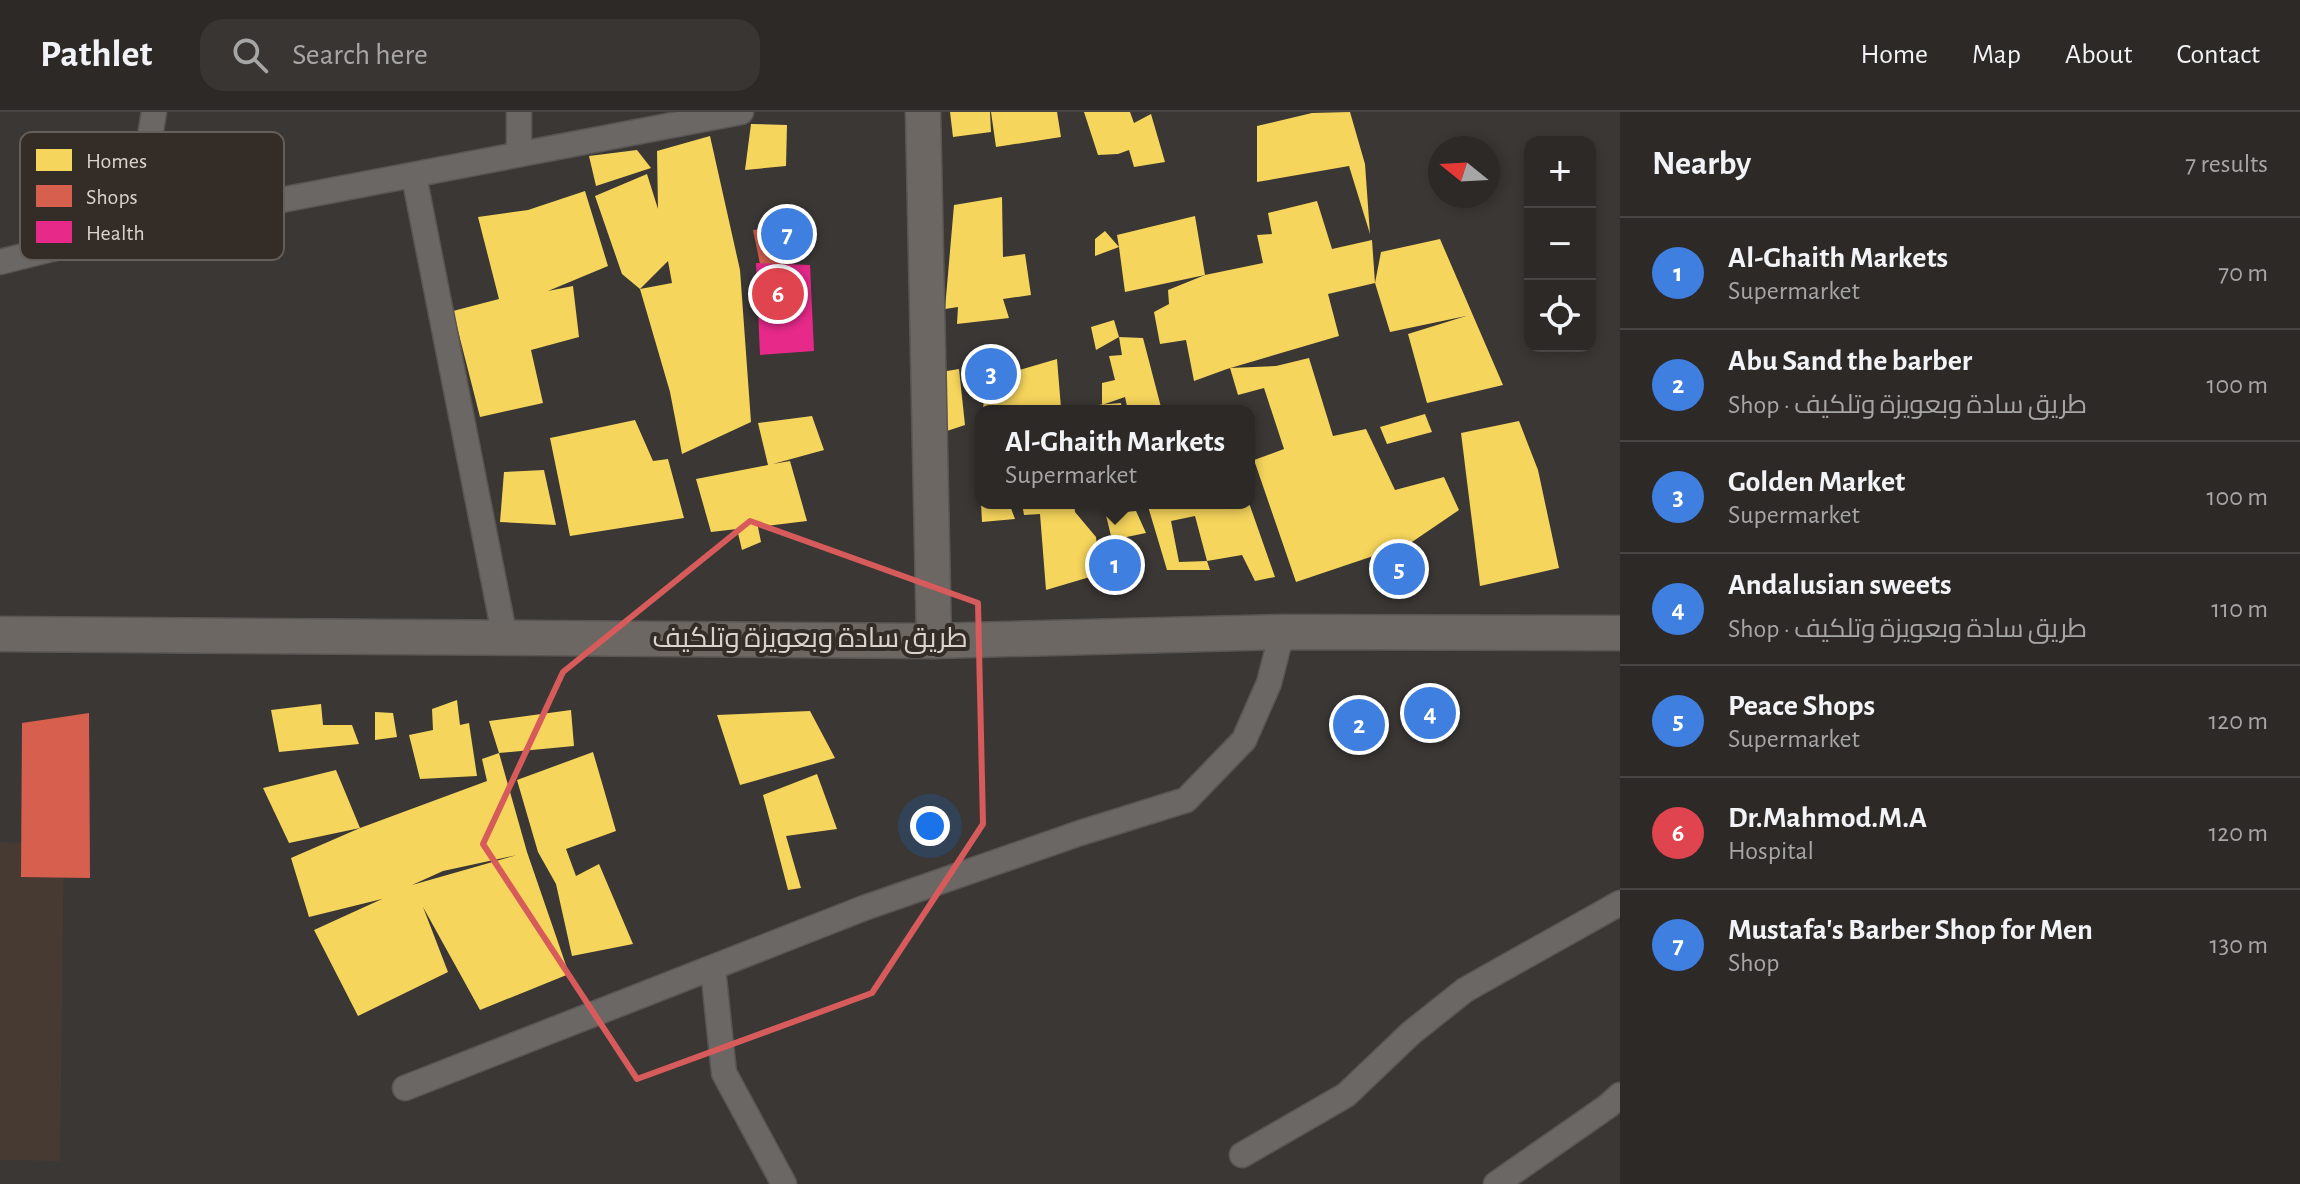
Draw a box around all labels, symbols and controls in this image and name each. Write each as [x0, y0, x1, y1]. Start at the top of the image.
search box [200, 19, 760, 91]
icon: search [228, 33, 272, 77]
text: Pathlet [40, 36, 152, 74]
text: Search here [292, 40, 428, 70]
text: Home [1861, 41, 1928, 69]
text: Map [1972, 41, 2021, 69]
text: About [2065, 41, 2133, 69]
text: Contact [2177, 41, 2260, 69]
legend [20, 132, 284, 260]
north arrow [1428, 136, 1500, 208]
map controls [1524, 136, 1596, 352]
button: + [1524, 136, 1596, 208]
text: Nearby [1652, 147, 1751, 181]
text: Homes [86, 150, 147, 172]
text: 7 results [2185, 151, 2268, 177]
text: Shops [86, 186, 138, 208]
pin: 7 [761, 204, 813, 264]
button: − [1524, 208, 1596, 280]
text: Health [86, 222, 145, 244]
text: Al-Ghaith Markets [1728, 243, 1948, 273]
text: 1 [1673, 260, 1683, 286]
text: 70 m [2218, 260, 2268, 286]
pin: 6 [752, 264, 804, 324]
text: Supermarket [1728, 278, 1860, 304]
button: locate [1524, 280, 1596, 352]
pin: 3 [965, 344, 1017, 404]
text: Abu Sand the barber [1728, 346, 1972, 376]
text: 2 [1672, 372, 1684, 398]
text: 100 m [2207, 372, 2268, 398]
text: Shop · طريق سادة وبعويزة وتلكيف [1728, 392, 2087, 418]
popup [975, 405, 1255, 509]
text: Al-Ghaith Markets [1005, 427, 1225, 457]
text: Supermarket [1005, 462, 1137, 488]
text: Golden Market [1728, 467, 1905, 497]
text: 3 [1672, 484, 1684, 510]
text: 100 m [2207, 484, 2268, 510]
text: Supermarket [1728, 502, 1860, 528]
pin: 1 [1089, 535, 1141, 595]
pin: 5 [1373, 539, 1425, 599]
text: Andalusian sweets [1728, 570, 1952, 600]
text: 4 [1671, 596, 1685, 622]
text: 110 m [2211, 596, 2268, 622]
text: Shop · طريق سادة وبعويزة وتلكيف [1728, 616, 2087, 642]
street label: طريق سادة وبعويزة وتلكيف [652, 625, 968, 654]
pin: 4 [1404, 683, 1456, 743]
text: Peace Shops [1728, 691, 1875, 721]
pin: 2 [1333, 695, 1385, 755]
text: 5 [1672, 708, 1684, 734]
text: 120 m [2208, 708, 2268, 734]
text: Supermarket [1728, 726, 1860, 752]
text: Dr.Mahmod.M.A [1728, 803, 1927, 833]
your location [910, 806, 950, 846]
text: 6 [1672, 820, 1684, 846]
text: 120 m [2208, 820, 2268, 846]
text: Hospital [1728, 838, 1814, 864]
text: Mustafa's Barber Shop for Men [1728, 915, 2093, 945]
text: 7 [1672, 932, 1684, 958]
text: 130 m [2210, 932, 2268, 958]
text: Shop [1728, 950, 1780, 976]

